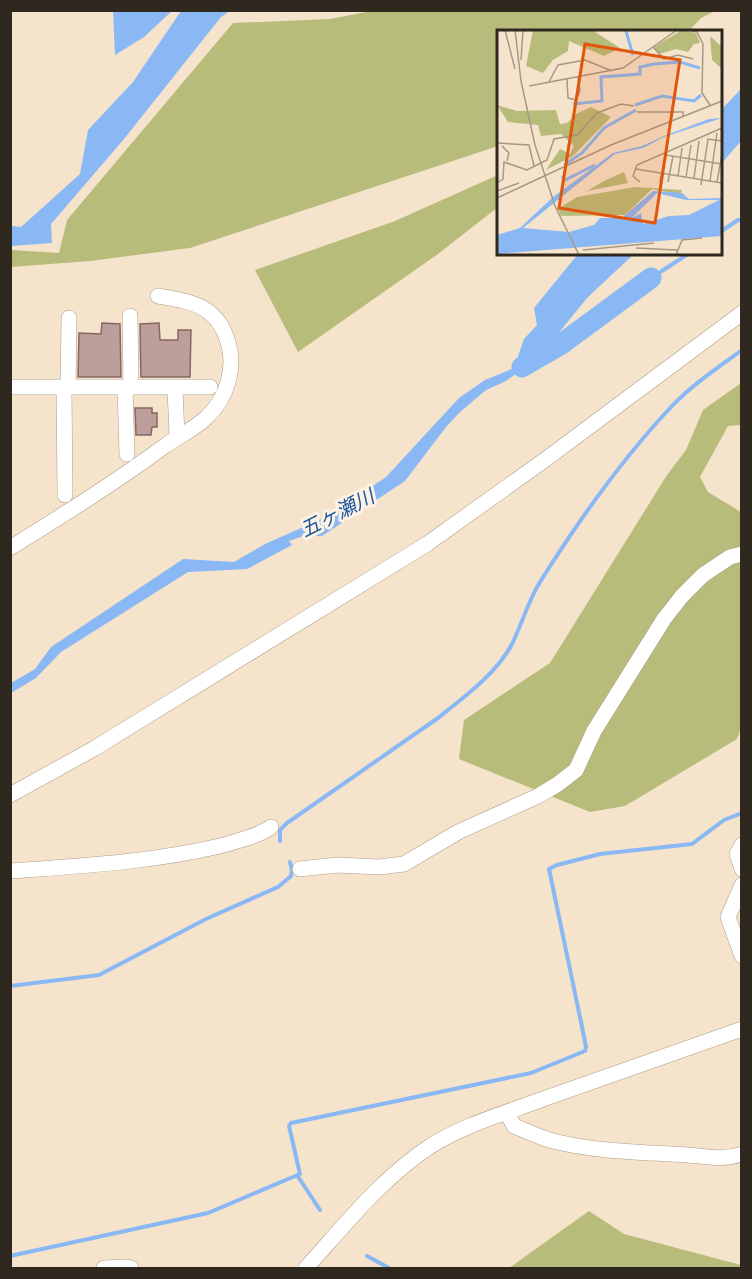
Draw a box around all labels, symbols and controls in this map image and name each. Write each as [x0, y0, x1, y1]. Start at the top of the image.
inset map [497, 30, 722, 255]
water label: 五ヶ瀬川 [296, 484, 379, 541]

